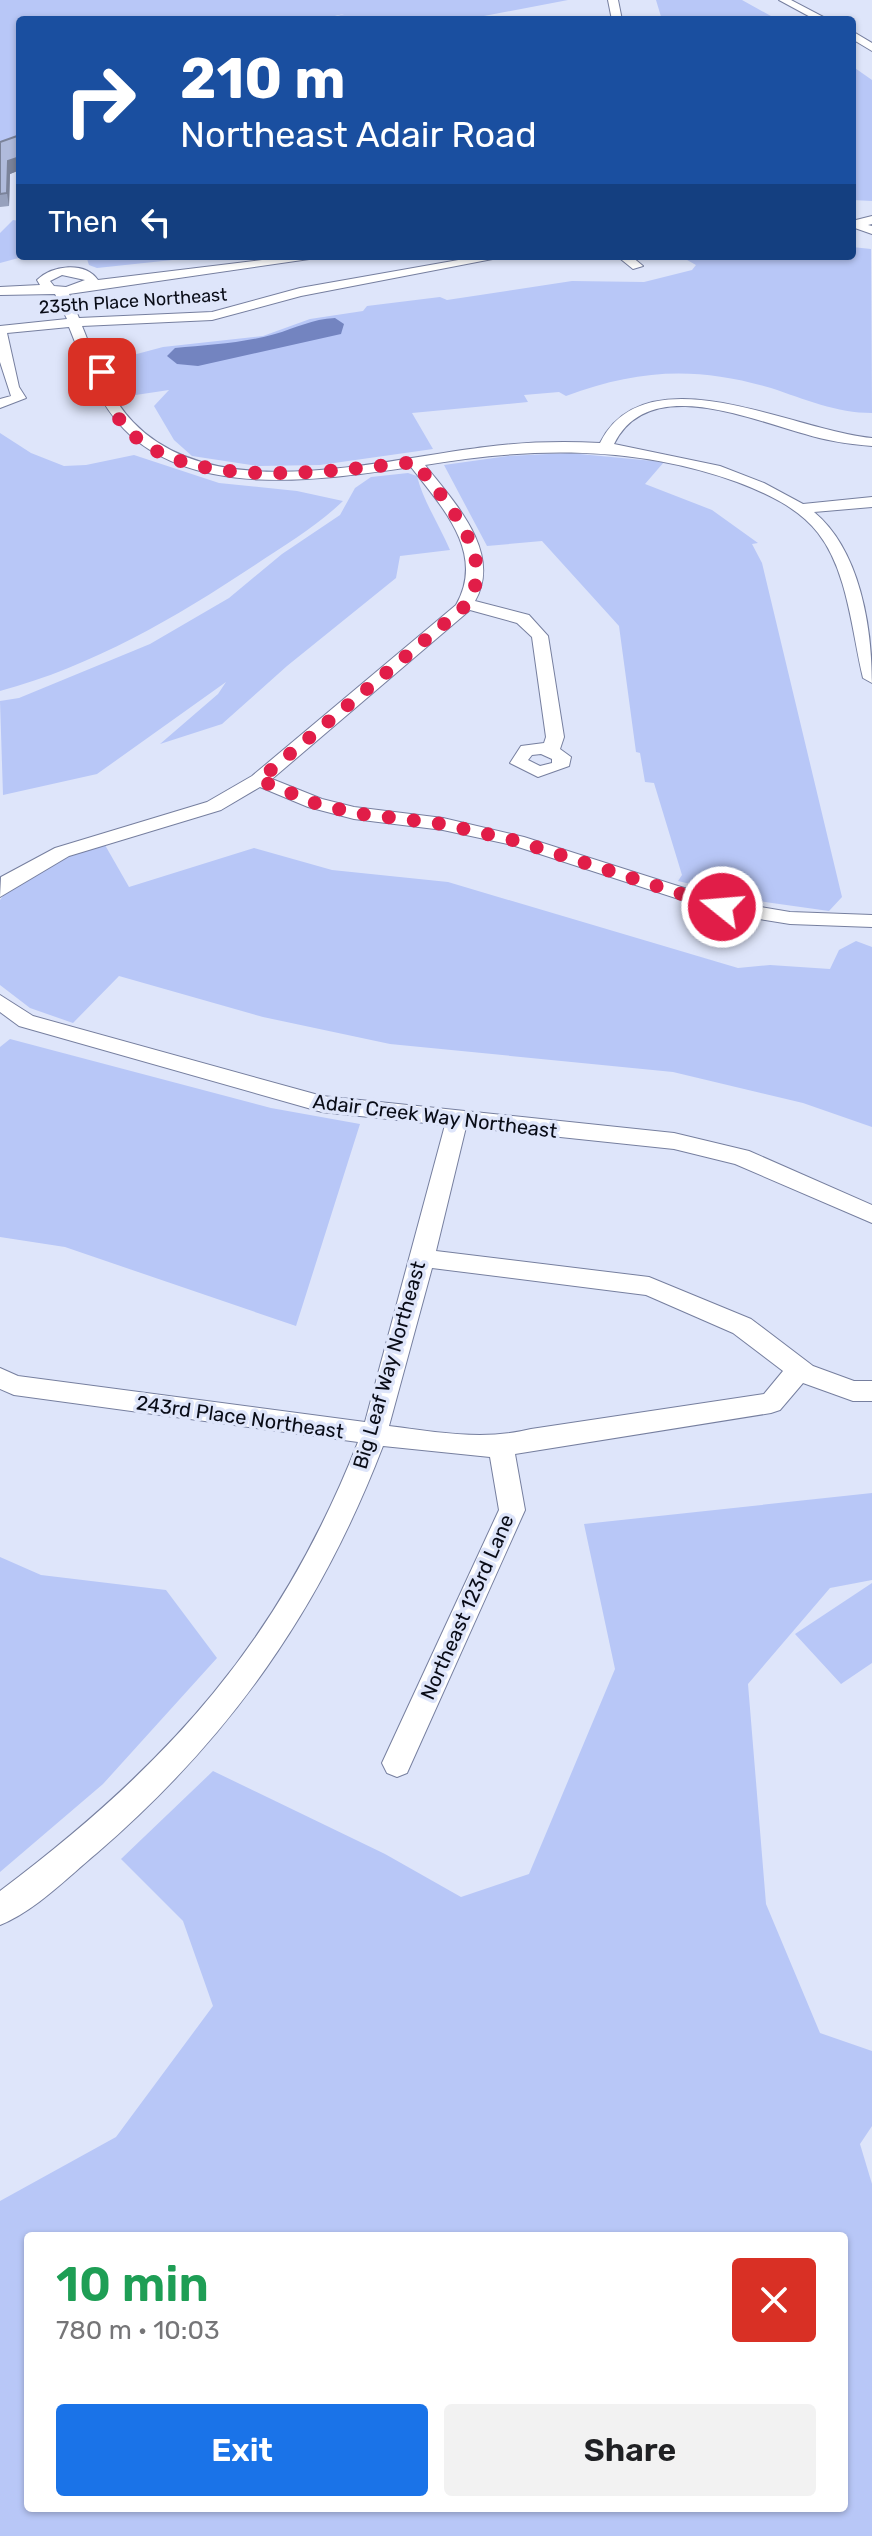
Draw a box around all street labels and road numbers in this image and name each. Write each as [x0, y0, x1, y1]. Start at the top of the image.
street label: 235th Place Northeast [38, 283, 228, 319]
street label: Adair Creek Way Northeast [311, 1089, 559, 1143]
street label: Big Leaf Way Northeast [348, 1258, 430, 1472]
street label: 243rd Place Northeast [135, 1391, 345, 1443]
street label: Northeast 123rd Lane [415, 1511, 519, 1703]

